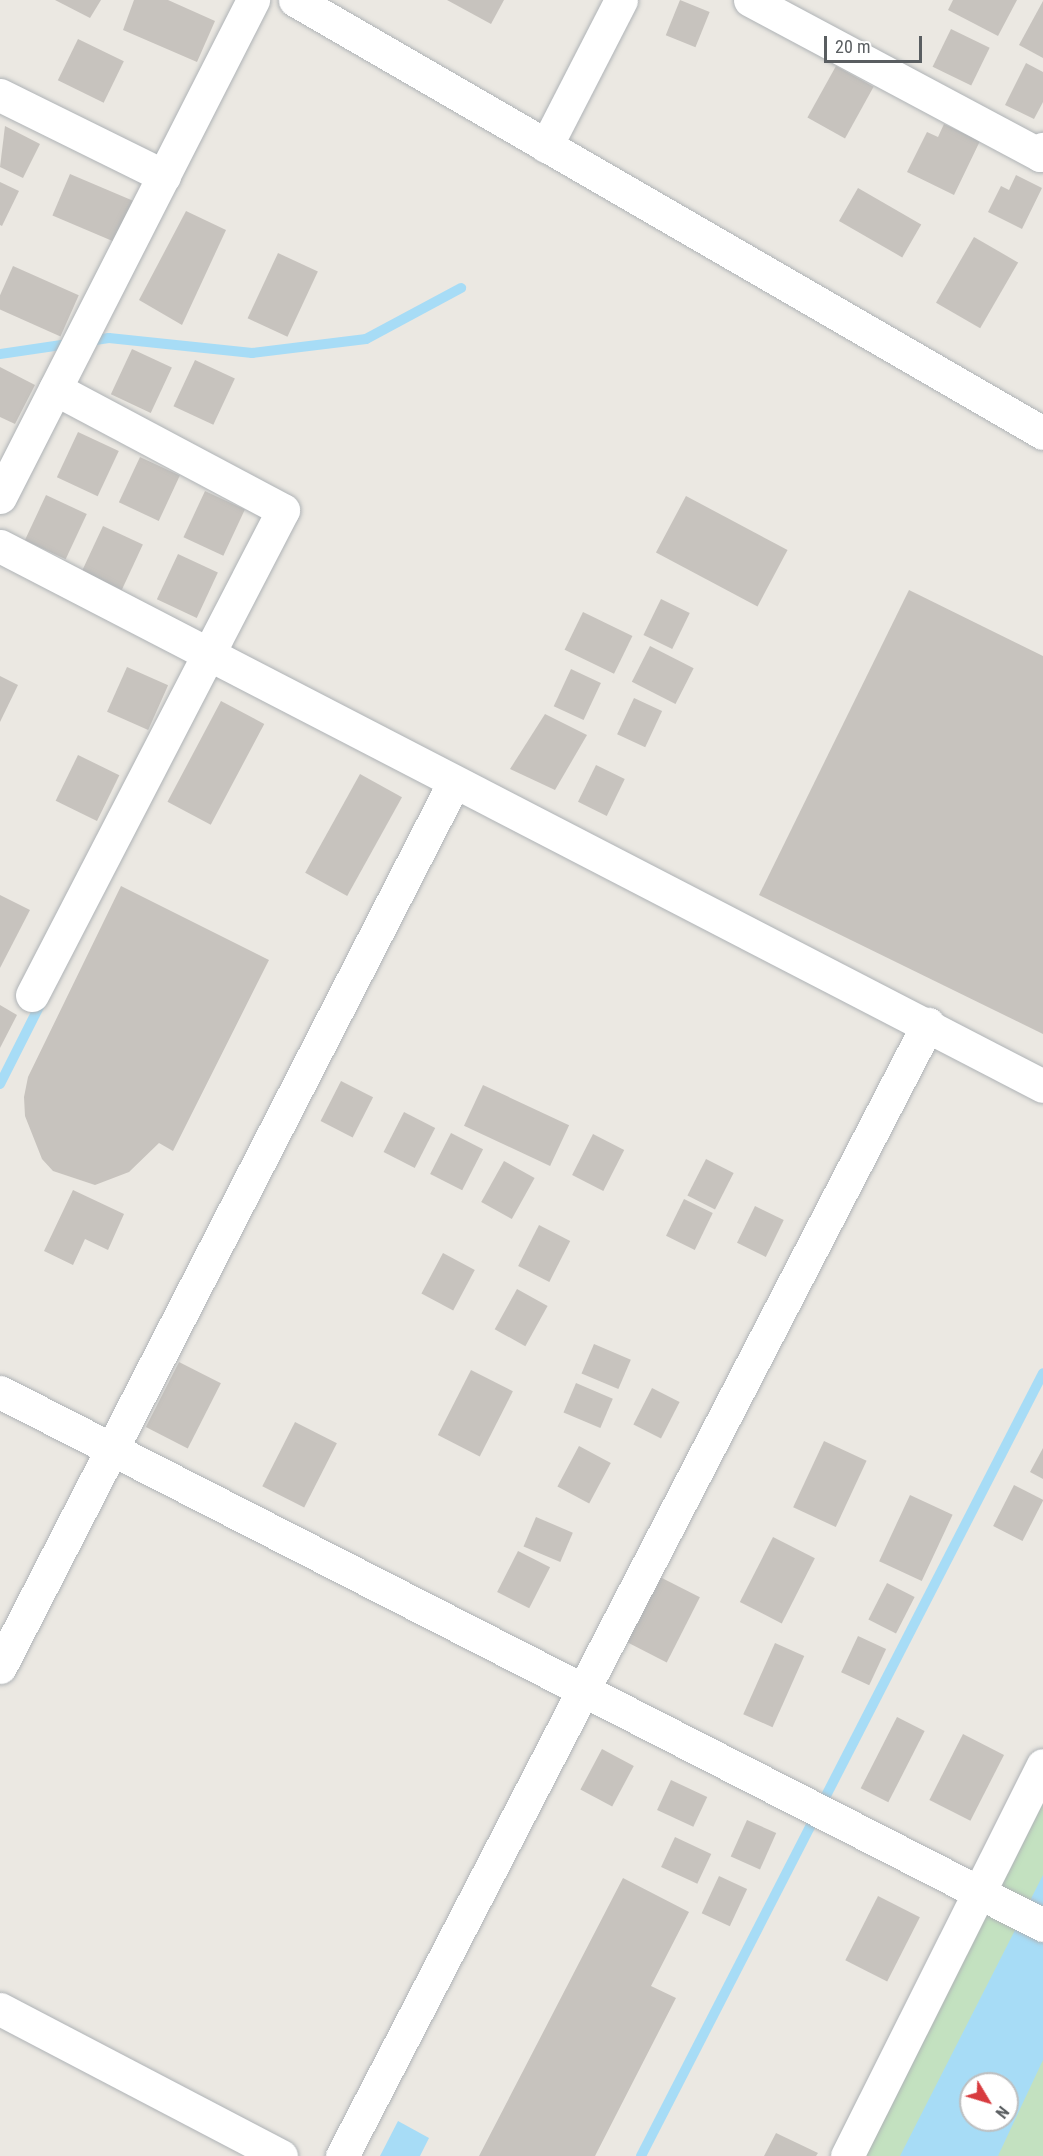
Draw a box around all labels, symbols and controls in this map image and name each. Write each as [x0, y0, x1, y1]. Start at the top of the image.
scale bar [827, 24, 924, 62]
text: 20 m [835, 36, 870, 57]
north arrow [959, 2072, 1019, 2132]
text: N [992, 2102, 1013, 2122]

